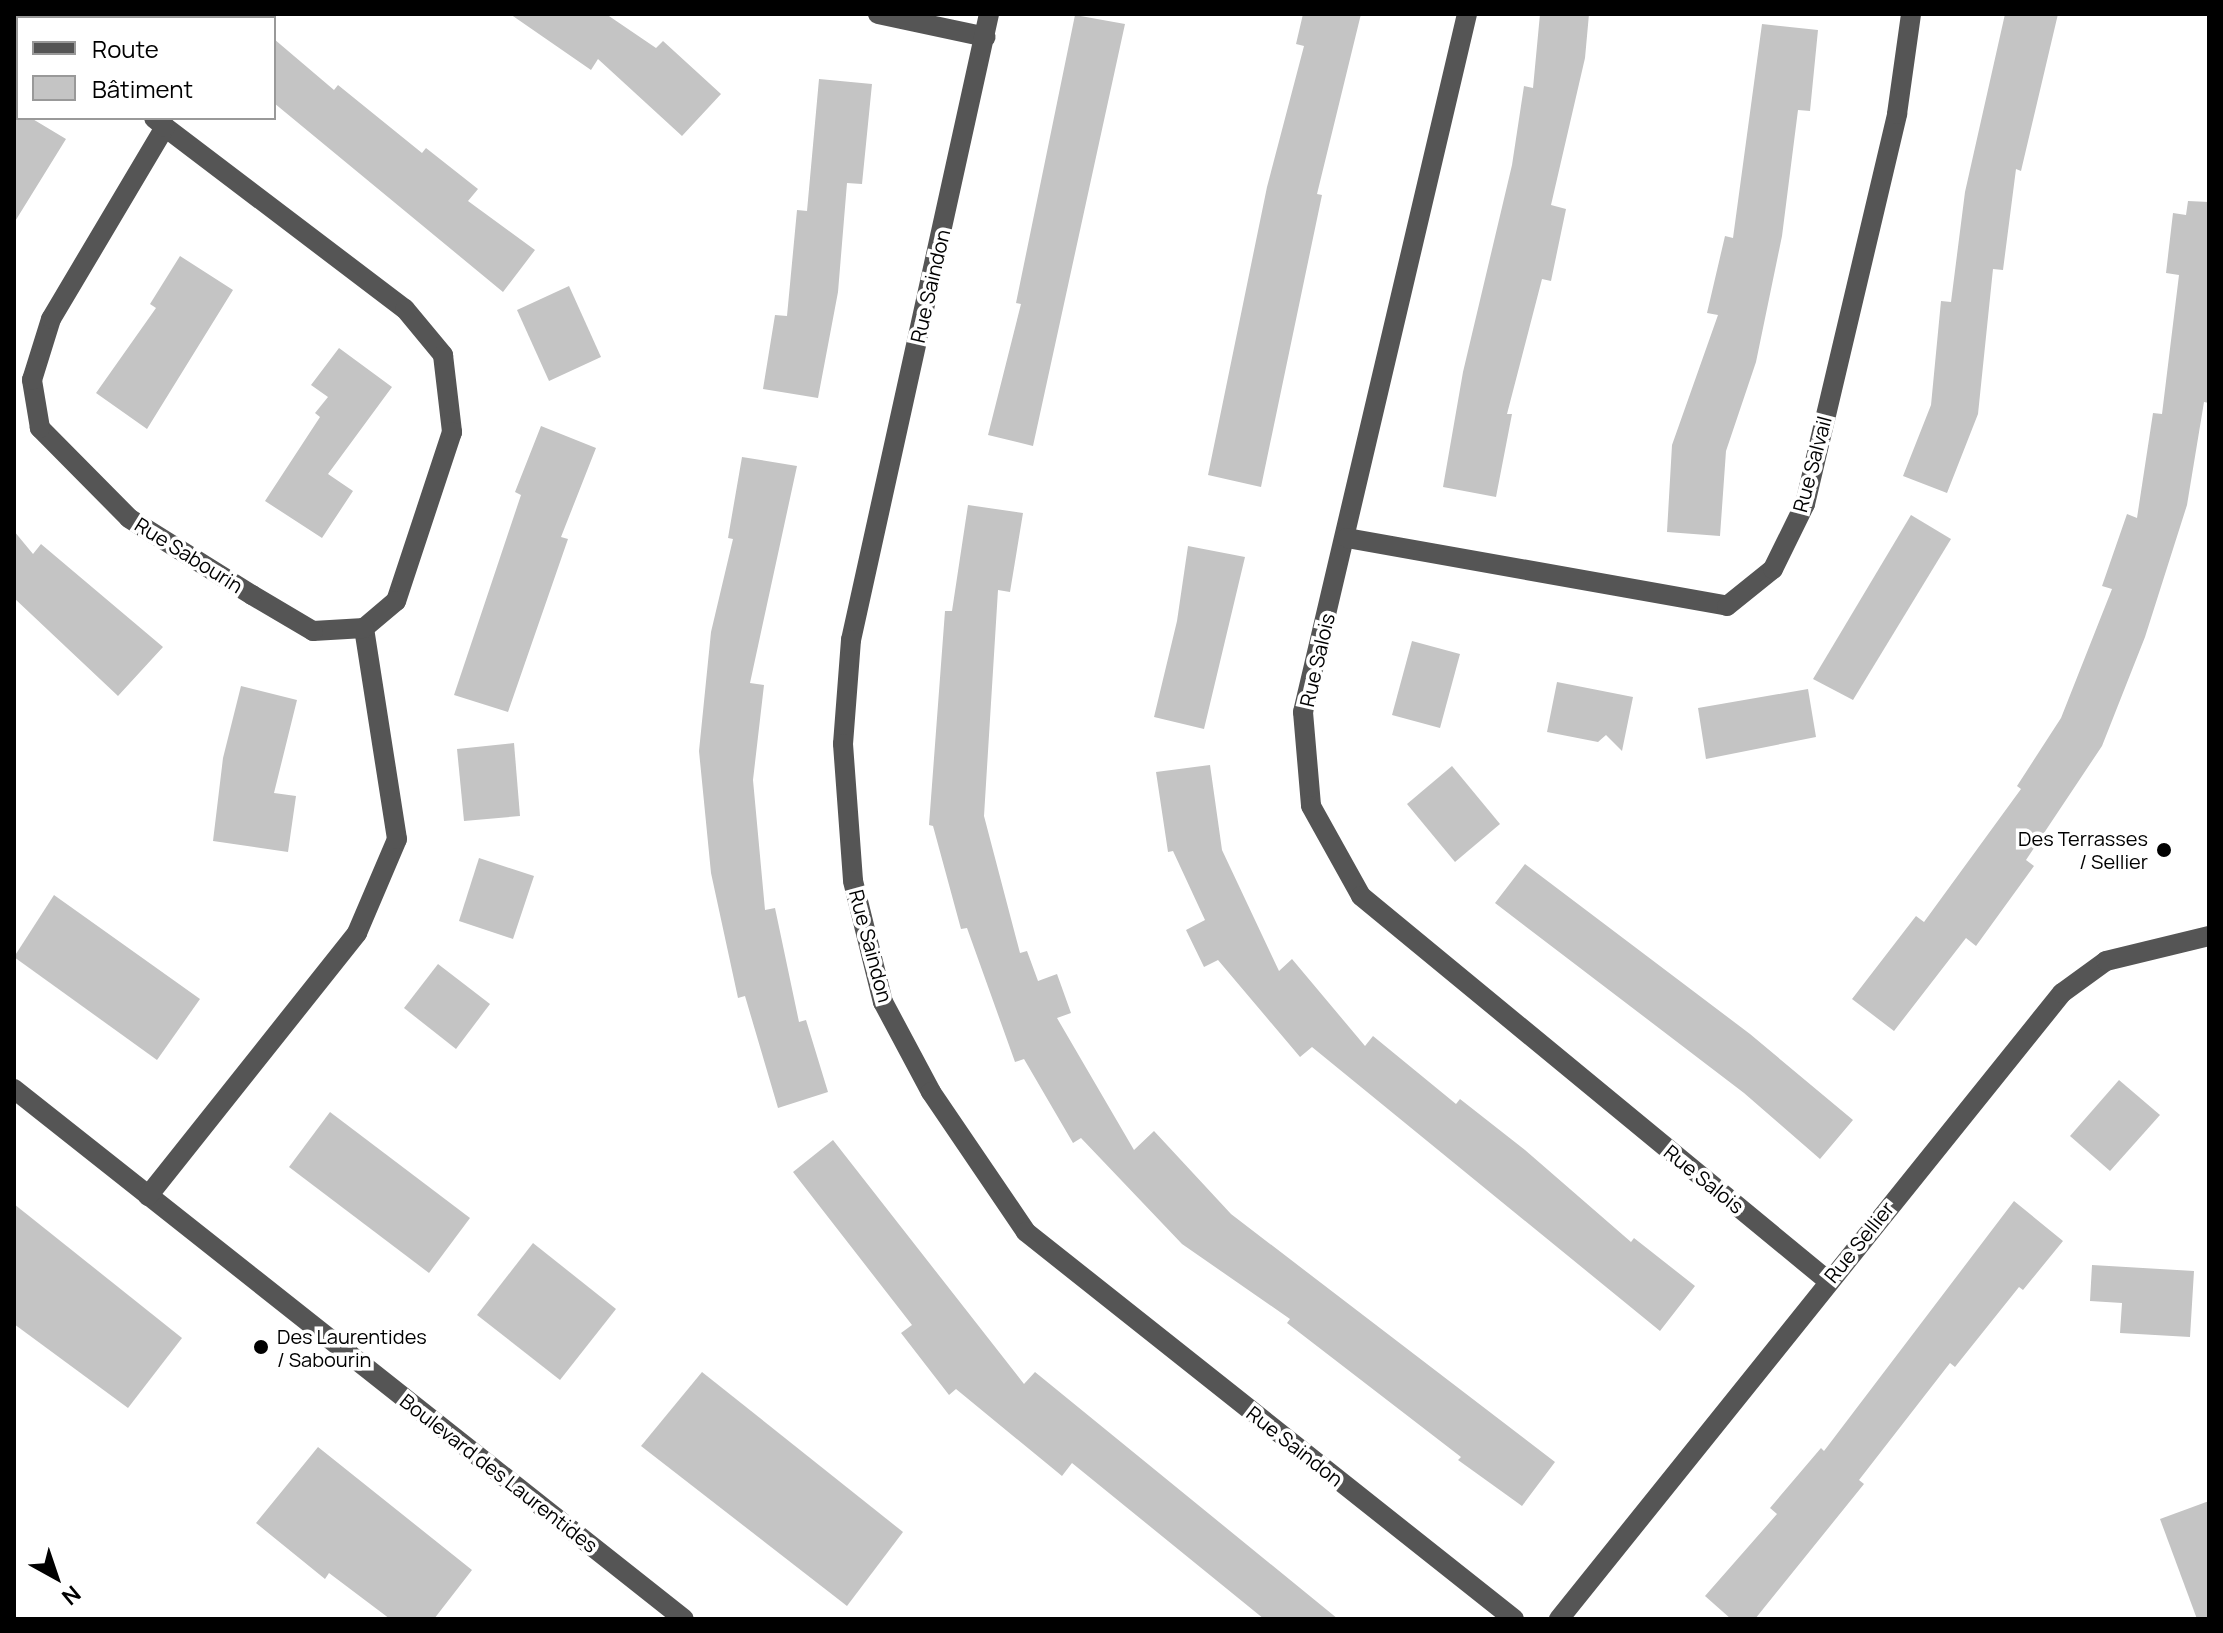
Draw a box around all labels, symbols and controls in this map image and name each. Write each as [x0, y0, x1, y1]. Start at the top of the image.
legend [16, 16, 276, 120]
text: Route [92, 32, 159, 65]
text: Bâtiment [92, 72, 193, 105]
street label: Rue Saindon [905, 227, 955, 345]
street label: Rue Salvail [1788, 413, 1836, 515]
street label: Rue Sabourin [131, 512, 247, 598]
street label: Rue Salois [1295, 611, 1339, 709]
place label: Des Terrasses / Sellier [2018, 826, 2148, 873]
marker: Des Terrasses / Sellier [2155, 841, 2173, 859]
street label: Rue Saindon [844, 887, 898, 1005]
street label: Rue Salois [1659, 1140, 1749, 1218]
street label: Rue Sellier [1819, 1197, 1899, 1287]
place label: Des Laurentides / Sabourin [277, 1324, 427, 1371]
marker: Des Laurentides / Sabourin [252, 1338, 270, 1356]
street label: Boulevard des Laurentides [396, 1389, 602, 1557]
street label: Rue Saindon [1242, 1401, 1348, 1491]
north arrow [16, 1537, 96, 1617]
text: N [56, 1579, 87, 1612]

